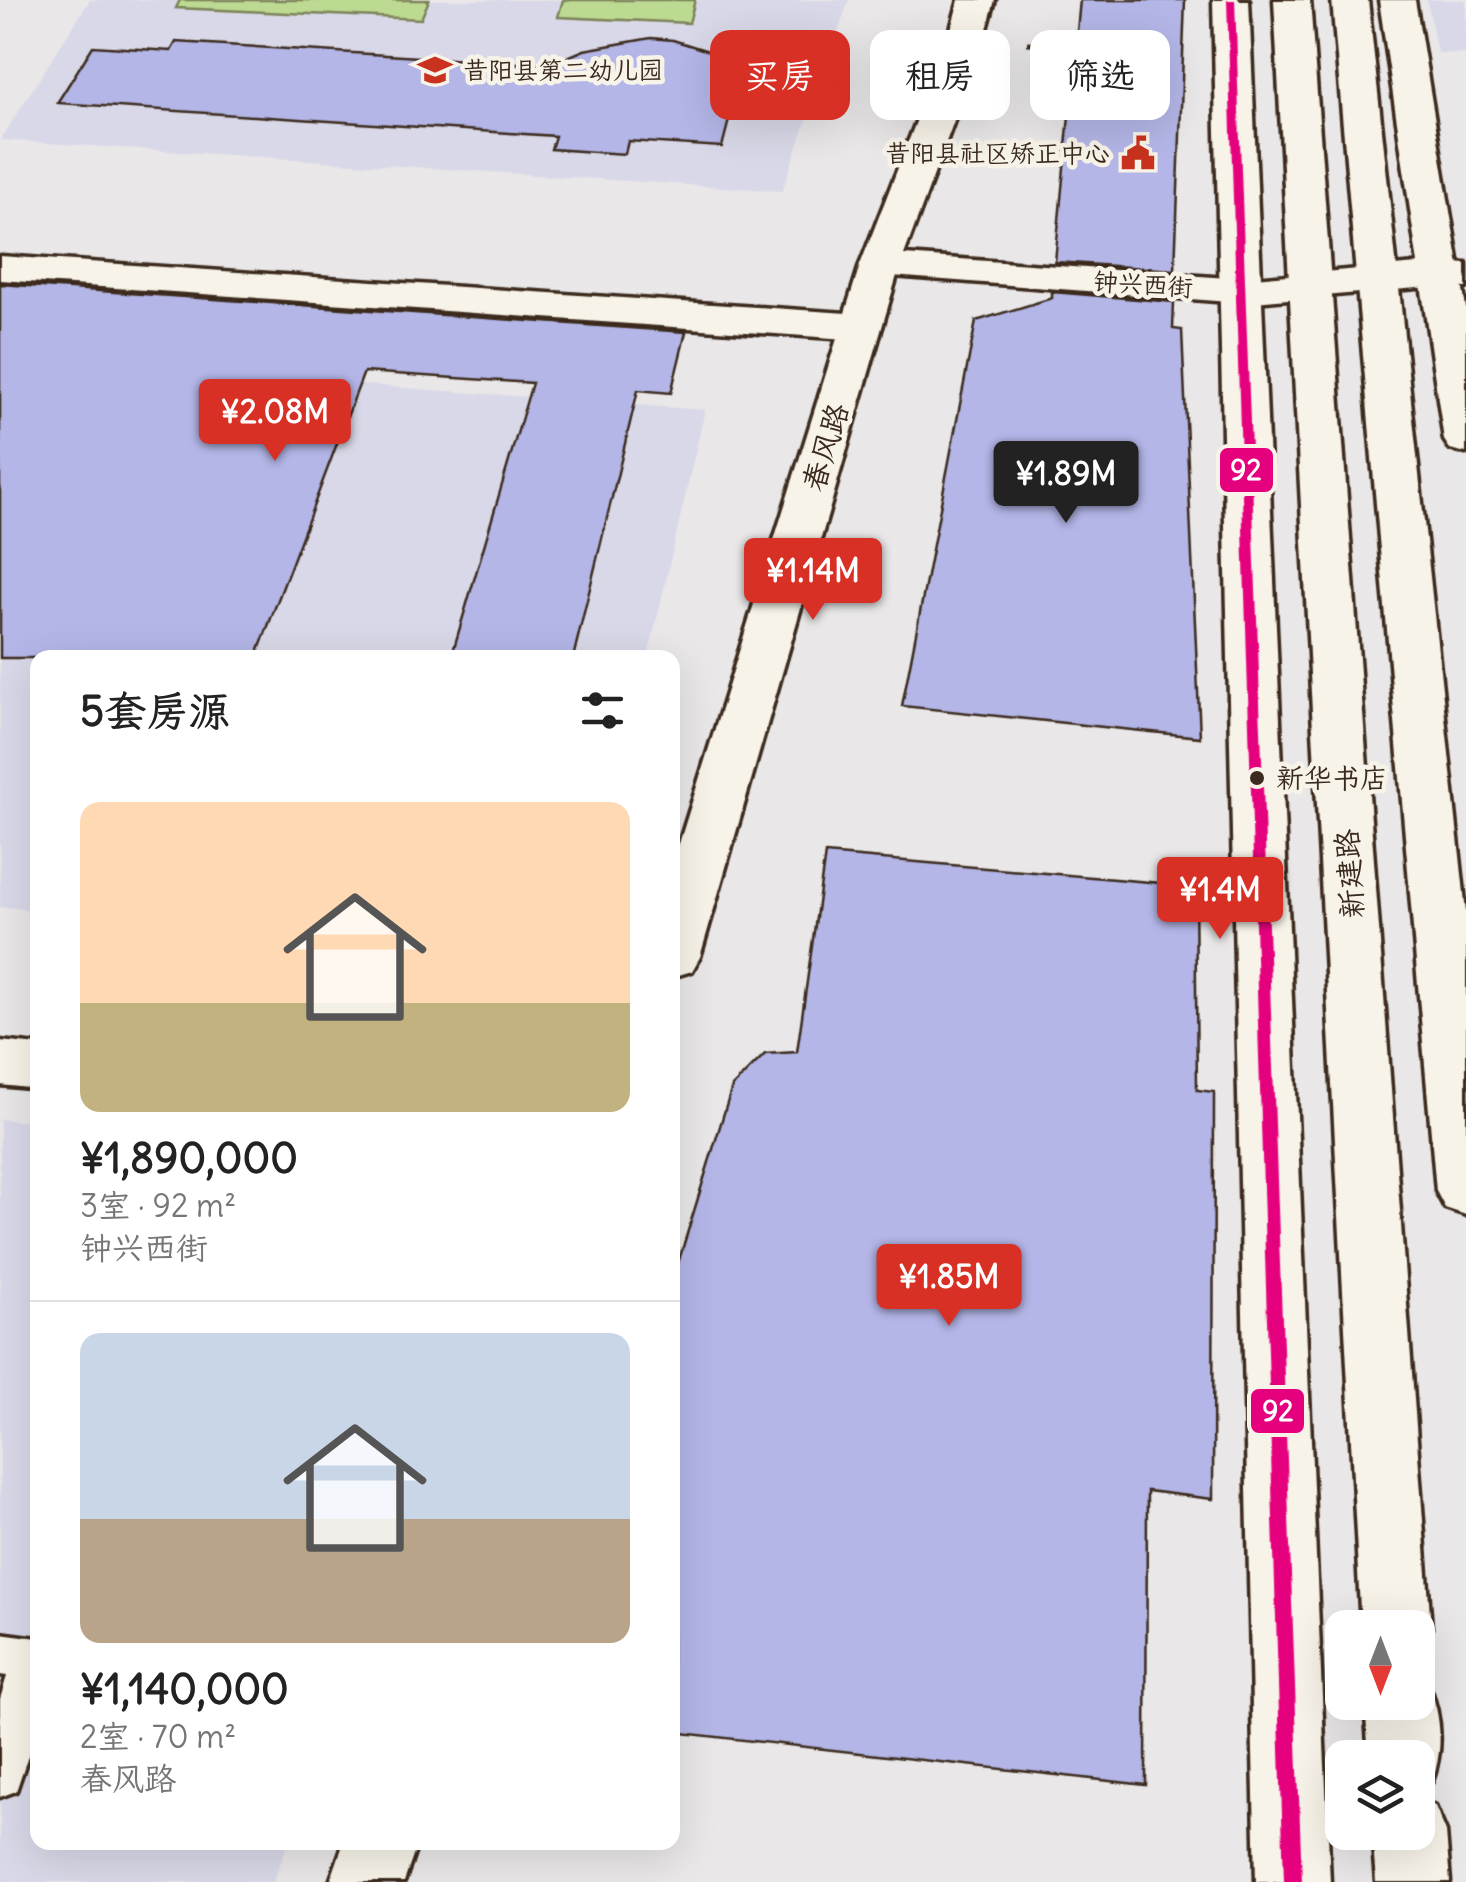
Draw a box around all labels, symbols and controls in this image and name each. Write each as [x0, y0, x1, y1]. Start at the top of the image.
chip: 买房 [710, 30, 850, 120]
chip: 租房 [870, 30, 1010, 120]
chip: 筛选 [1030, 30, 1170, 120]
school or university icon: 昔阳县第二幼儿园 [416, 51, 454, 89]
place label: 昔阳县第二幼儿园 [463, 54, 663, 86]
public building icon: 昔阳县社区矫正中心 [1119, 134, 1157, 172]
place label: 昔阳县社区矫正中心 [885, 137, 1110, 169]
street label: 钟兴西街 [1092, 265, 1194, 303]
pin: ¥2.08M [194, 379, 356, 464]
text: ¥2.08M [221, 391, 329, 432]
street label: 春风路 [794, 398, 856, 496]
pin: ¥1.89M [985, 441, 1147, 526]
line badge: 92 [1218, 446, 1275, 494]
text: 92 [1230, 452, 1262, 488]
text: ¥1.89M [1016, 453, 1116, 494]
pin: ¥1.14M [732, 538, 894, 623]
text: ¥1.14M [766, 550, 860, 591]
icon: filters [575, 683, 630, 738]
text: 5套房源 [80, 685, 230, 737]
place label: 新华书店 [1276, 760, 1388, 796]
marker: 新华书店 [1247, 768, 1267, 788]
street label: 新建路 [1327, 828, 1371, 920]
pin: ¥1.4M [1150, 857, 1290, 942]
icon: home [265, 867, 445, 1047]
text: ¥1.4M [1179, 869, 1261, 910]
text: ¥1,890,000 [80, 1132, 298, 1184]
text: 3室 · 92 m² [80, 1185, 236, 1226]
text: 钟兴西街 [80, 1227, 208, 1268]
pin: ¥1.85M [868, 1244, 1030, 1329]
text: ¥1.85M [899, 1256, 999, 1297]
line badge: 92 [1249, 1387, 1306, 1435]
text: 92 [1262, 1393, 1294, 1429]
icon: home [265, 1398, 445, 1578]
north arrow [1325, 1610, 1435, 1720]
map controls [1325, 1610, 1435, 1850]
text: ¥1,140,000 [80, 1663, 289, 1715]
text: 2室 · 70 m² [80, 1716, 236, 1757]
button: layers [1325, 1740, 1435, 1850]
text: 春风路 [80, 1758, 176, 1799]

